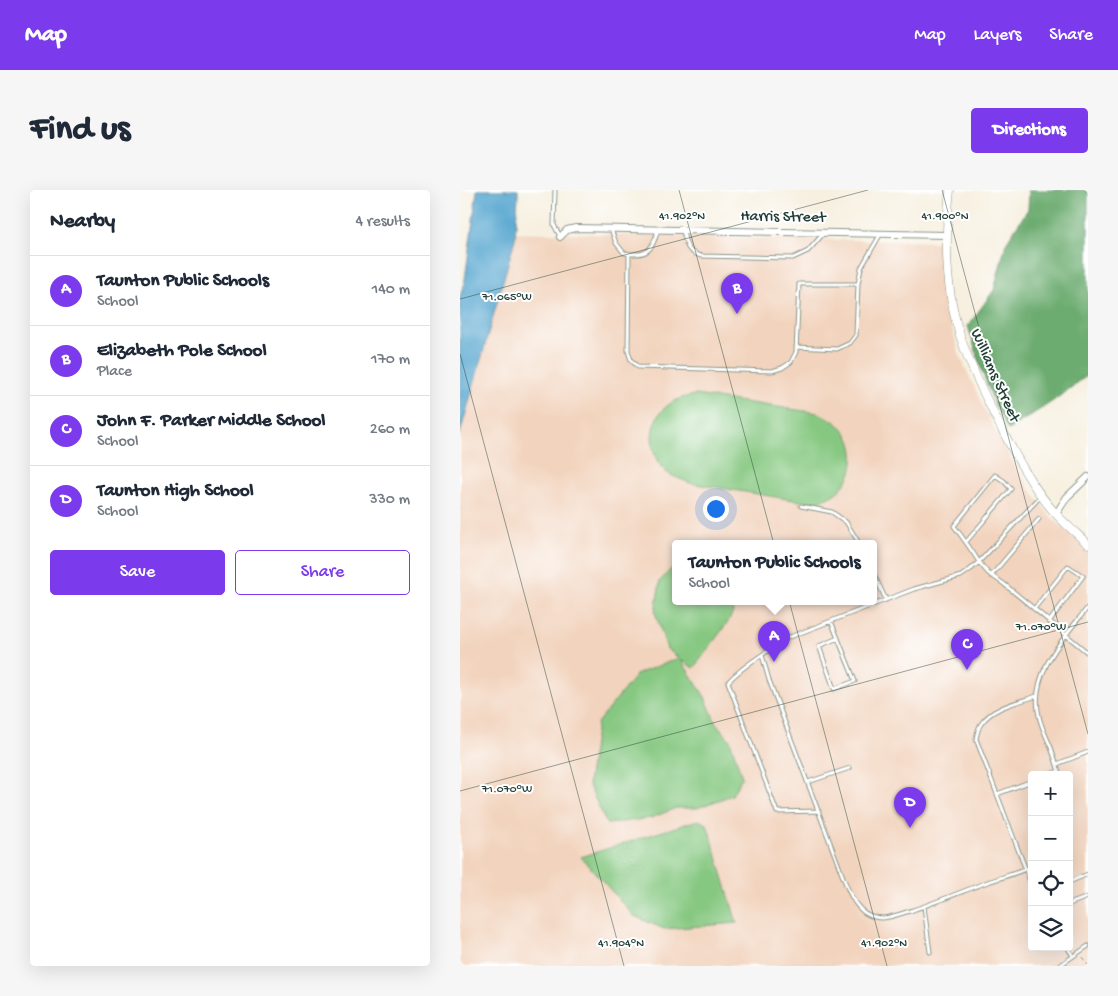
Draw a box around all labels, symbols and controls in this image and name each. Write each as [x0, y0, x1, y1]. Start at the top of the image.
text: Map [25, 21, 67, 50]
text: Map [914, 25, 946, 46]
text: Layers [974, 25, 1021, 46]
text: Share [1049, 25, 1093, 46]
button: Directions [971, 108, 1088, 153]
text: Find us [30, 110, 130, 151]
street label: Harris Street [740, 208, 827, 228]
text: Nearby [50, 210, 115, 235]
text: 41.902°N [659, 210, 705, 224]
text: 41.900°N [921, 210, 969, 224]
text: 4 results [355, 213, 410, 232]
text: Taunton Public Schools [97, 270, 269, 293]
pin: B [721, 273, 753, 314]
text: A [61, 281, 71, 300]
text: 140 m [372, 281, 410, 300]
text: 71.065°W [481, 291, 532, 305]
text: School [97, 293, 139, 312]
street label: Williams Street [965, 326, 1024, 427]
text: Elizabeth Pole School [97, 340, 267, 363]
text: B [62, 351, 70, 370]
text: 170 m [371, 351, 410, 370]
text: Place [97, 363, 132, 382]
text: John F. Parker Middle School [97, 410, 326, 433]
text: C [62, 421, 70, 440]
text: 260 m [370, 421, 410, 440]
text: School [97, 433, 139, 452]
text: Taunton High School [97, 480, 254, 503]
text: D [61, 491, 71, 510]
text: 330 m [369, 491, 410, 510]
your location [703, 496, 729, 522]
text: School [97, 503, 139, 522]
popup [672, 540, 877, 605]
button: Save [50, 550, 225, 595]
button: Share [235, 550, 410, 595]
text: Taunton Public Schools [688, 552, 861, 575]
text: School [688, 575, 730, 594]
pin: A [758, 621, 790, 662]
text: 71.070°W [1015, 621, 1066, 635]
pin: C [951, 629, 983, 670]
map controls [1028, 771, 1073, 951]
button: + [1028, 771, 1073, 816]
text: 71.070°W [481, 783, 532, 797]
pin: D [894, 787, 926, 828]
button: − [1028, 816, 1073, 861]
button: locate [1028, 861, 1073, 906]
button: layers [1028, 906, 1073, 951]
text: 41.904°N [598, 937, 644, 951]
text: 41.902°N [861, 937, 907, 951]

